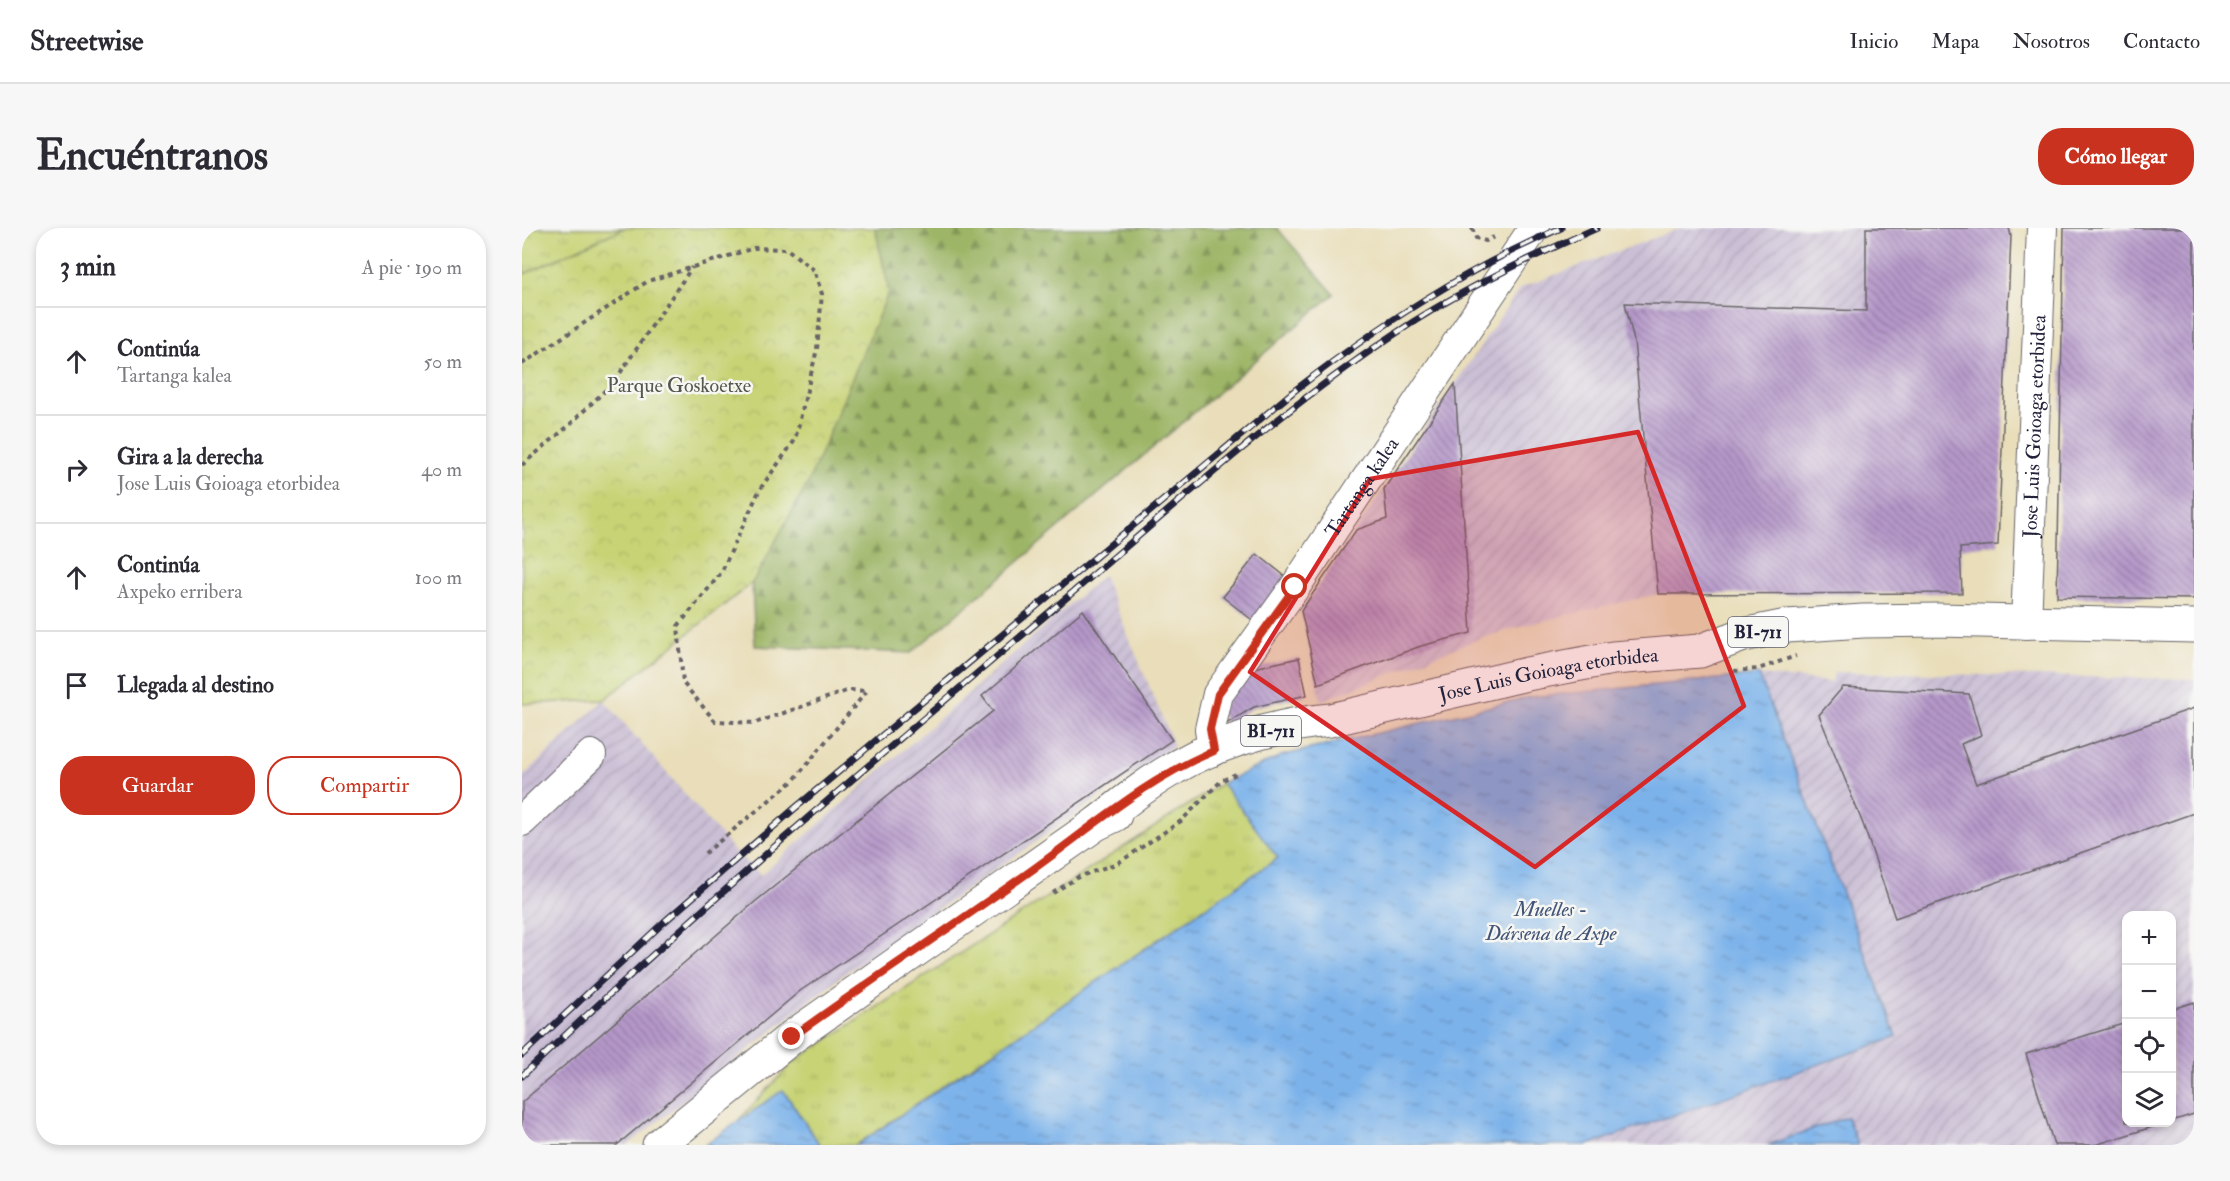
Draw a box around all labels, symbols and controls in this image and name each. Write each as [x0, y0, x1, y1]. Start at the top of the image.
text: Streetwise [30, 24, 144, 59]
text: Inicio [1849, 28, 1898, 55]
text: Mapa [1931, 28, 1979, 55]
text: Nosotros [2012, 28, 2090, 55]
text: Contacto [2123, 28, 2200, 55]
button: Cómo llegar [2038, 128, 2194, 185]
text: Encuéntranos [36, 130, 268, 182]
text: 3 min [60, 251, 116, 283]
text: A pie · 190 m [362, 255, 462, 280]
street label: Jose Luis Goioaga etorbidea [2017, 313, 2051, 539]
text: Continúa [117, 335, 200, 363]
icon: ahead [60, 345, 93, 378]
text: 50 m [423, 349, 462, 374]
text: Tartanga kalea [117, 363, 232, 388]
park label: Parque Goskoetxe [607, 373, 751, 398]
street label: Tartanga kalea [1319, 432, 1404, 542]
text: Gira a la derecha [117, 443, 263, 471]
icon: right [60, 453, 93, 486]
text: 40 m [421, 457, 462, 482]
text: Jose Luis Goioaga etorbidea [117, 471, 340, 496]
text: Continúa [117, 551, 200, 579]
icon: ahead [60, 561, 93, 594]
text: 100 m [415, 565, 462, 590]
route start [1281, 573, 1307, 599]
text: Axpeko erribera [117, 579, 242, 604]
road number: BI-711 [1728, 617, 1788, 647]
street label: Jose Luis Goioaga etorbidea [1435, 642, 1660, 707]
icon: arrive [60, 669, 93, 702]
text: Llegada al destino [117, 671, 274, 699]
road number: BI-711 [1241, 716, 1301, 746]
button: Guardar [60, 756, 255, 815]
button: Compartir [267, 756, 462, 815]
water label: Muelles - Dársena de Axpe [1485, 896, 1617, 947]
map controls [2122, 911, 2176, 1127]
button: + [2122, 911, 2176, 965]
button: − [2122, 965, 2176, 1019]
button: locate [2122, 1019, 2176, 1073]
route end [778, 1023, 804, 1049]
button: layers [2122, 1073, 2176, 1127]

